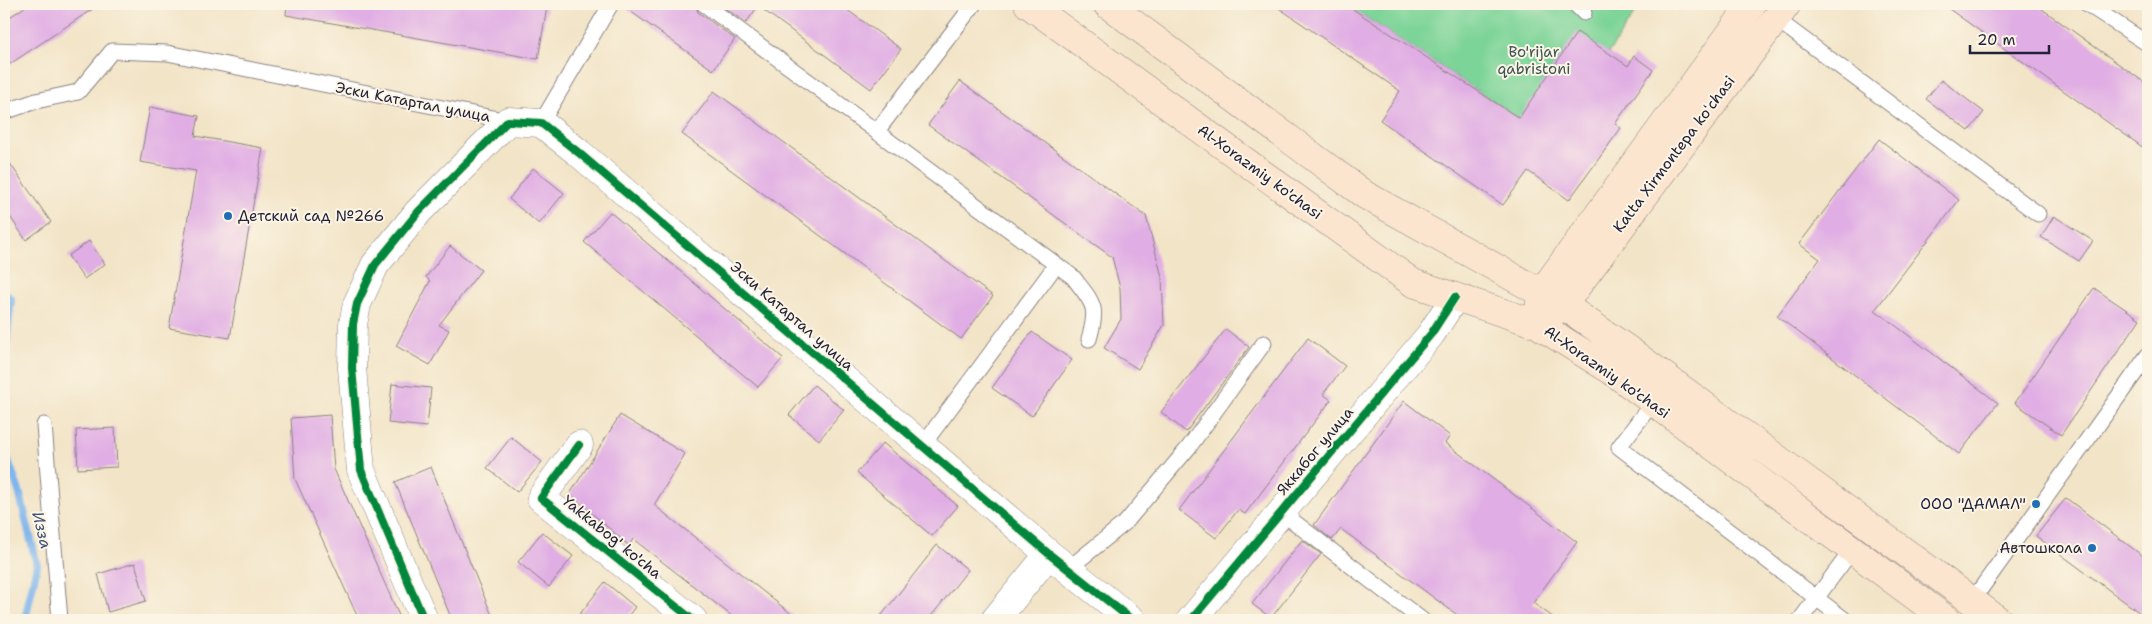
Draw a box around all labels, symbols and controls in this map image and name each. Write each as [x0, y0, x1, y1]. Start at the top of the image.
scale bar [1970, 22, 2048, 54]
text: 20 m [1977, 30, 2016, 50]
park label: Bo'rijar qabristoni [1498, 42, 1570, 79]
street label: Katta Xirmontepa koʻchasi [1608, 72, 1740, 236]
street label: Эски Катартал улица [334, 77, 493, 127]
street label: Al-Xorazmiy ko'chasi [1194, 120, 1326, 224]
place label: Детский сад №266 [238, 206, 384, 226]
marker: Детский сад №266 [222, 210, 234, 222]
street label: Эски Катартал улица [726, 257, 858, 376]
street label: Al-Xorazmiy ko'chasi [1540, 321, 1674, 423]
street label: Яккабог улица [1272, 402, 1358, 499]
street label: Yakkabog' ko'cha [558, 491, 666, 584]
place label: ООО "ДАМАЛ" [1920, 494, 2026, 514]
marker: ООО "ДАМАЛ" [2030, 498, 2042, 510]
water label: Изза [27, 509, 57, 551]
place label: Автошкола [1999, 538, 2083, 558]
marker: Автошкола [2086, 542, 2098, 554]

